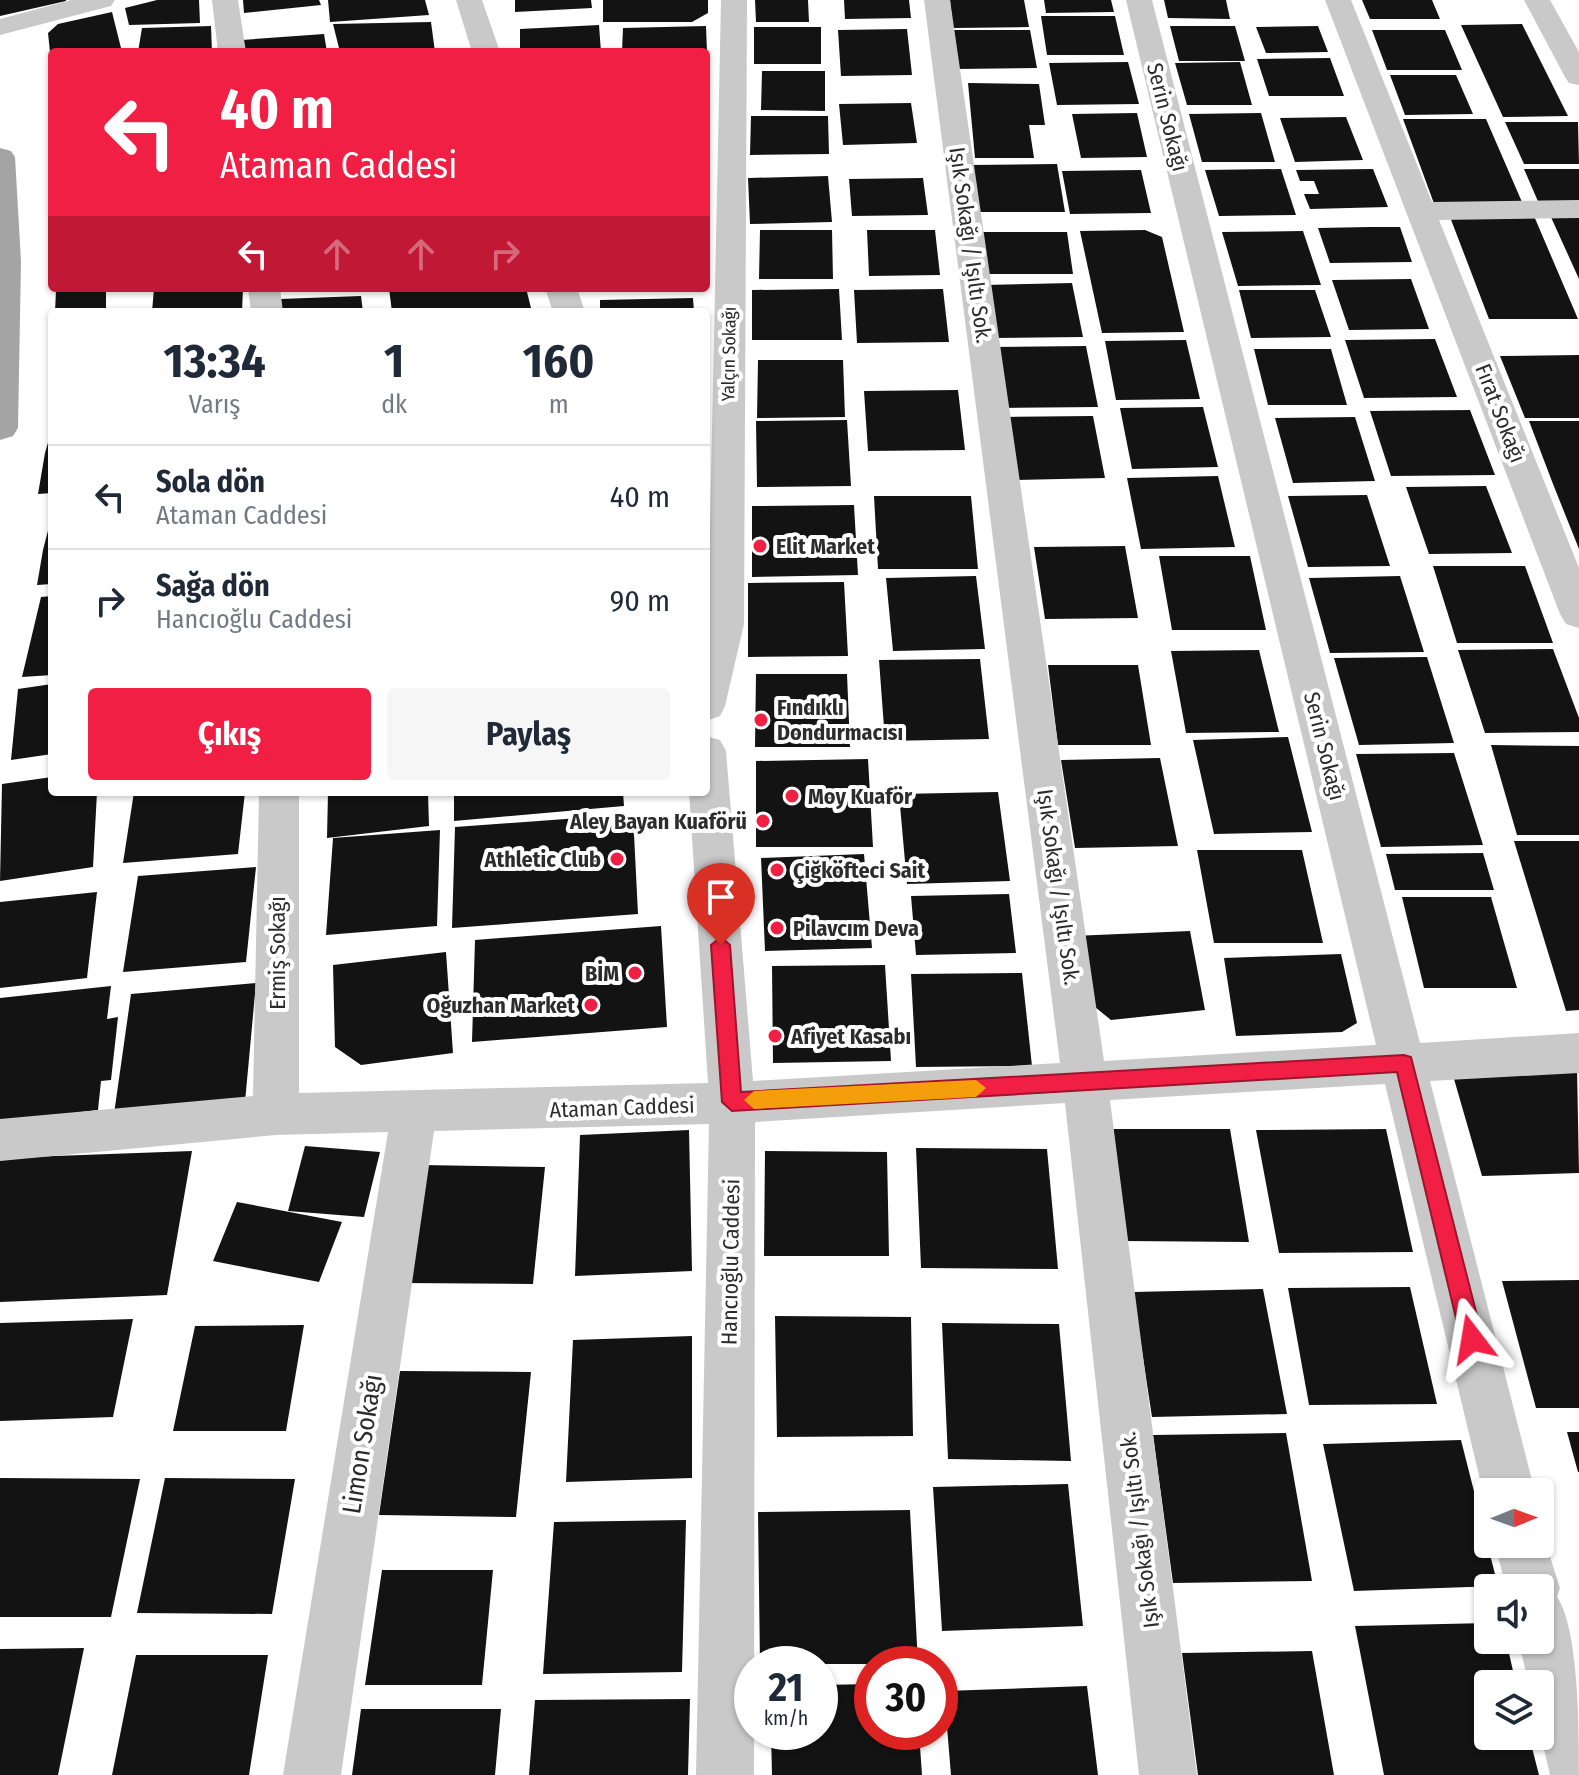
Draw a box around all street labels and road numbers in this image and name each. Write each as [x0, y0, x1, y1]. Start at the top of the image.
street label: Serin Sokağı [1141, 60, 1194, 174]
street label: Işık Sokağı / Işıltı Sok. [943, 145, 998, 345]
street label: Yalçın Sokağı [717, 306, 741, 402]
street label: Fırat Sokağı [1469, 360, 1532, 466]
street label: Serin Sokağı [1298, 689, 1351, 803]
street label: Işık Sokağı / Işıltı Sok. [1031, 787, 1086, 987]
street label: Ermiş Sokağı [264, 896, 291, 1010]
street label: Ataman Caddesi [549, 1091, 695, 1124]
street label: Hancıoğlu Caddesi [716, 1179, 745, 1345]
street label: Limon Sokağı [336, 1372, 389, 1516]
street label: Işık Sokağı / Işıltı Sok. [1114, 1430, 1165, 1630]

